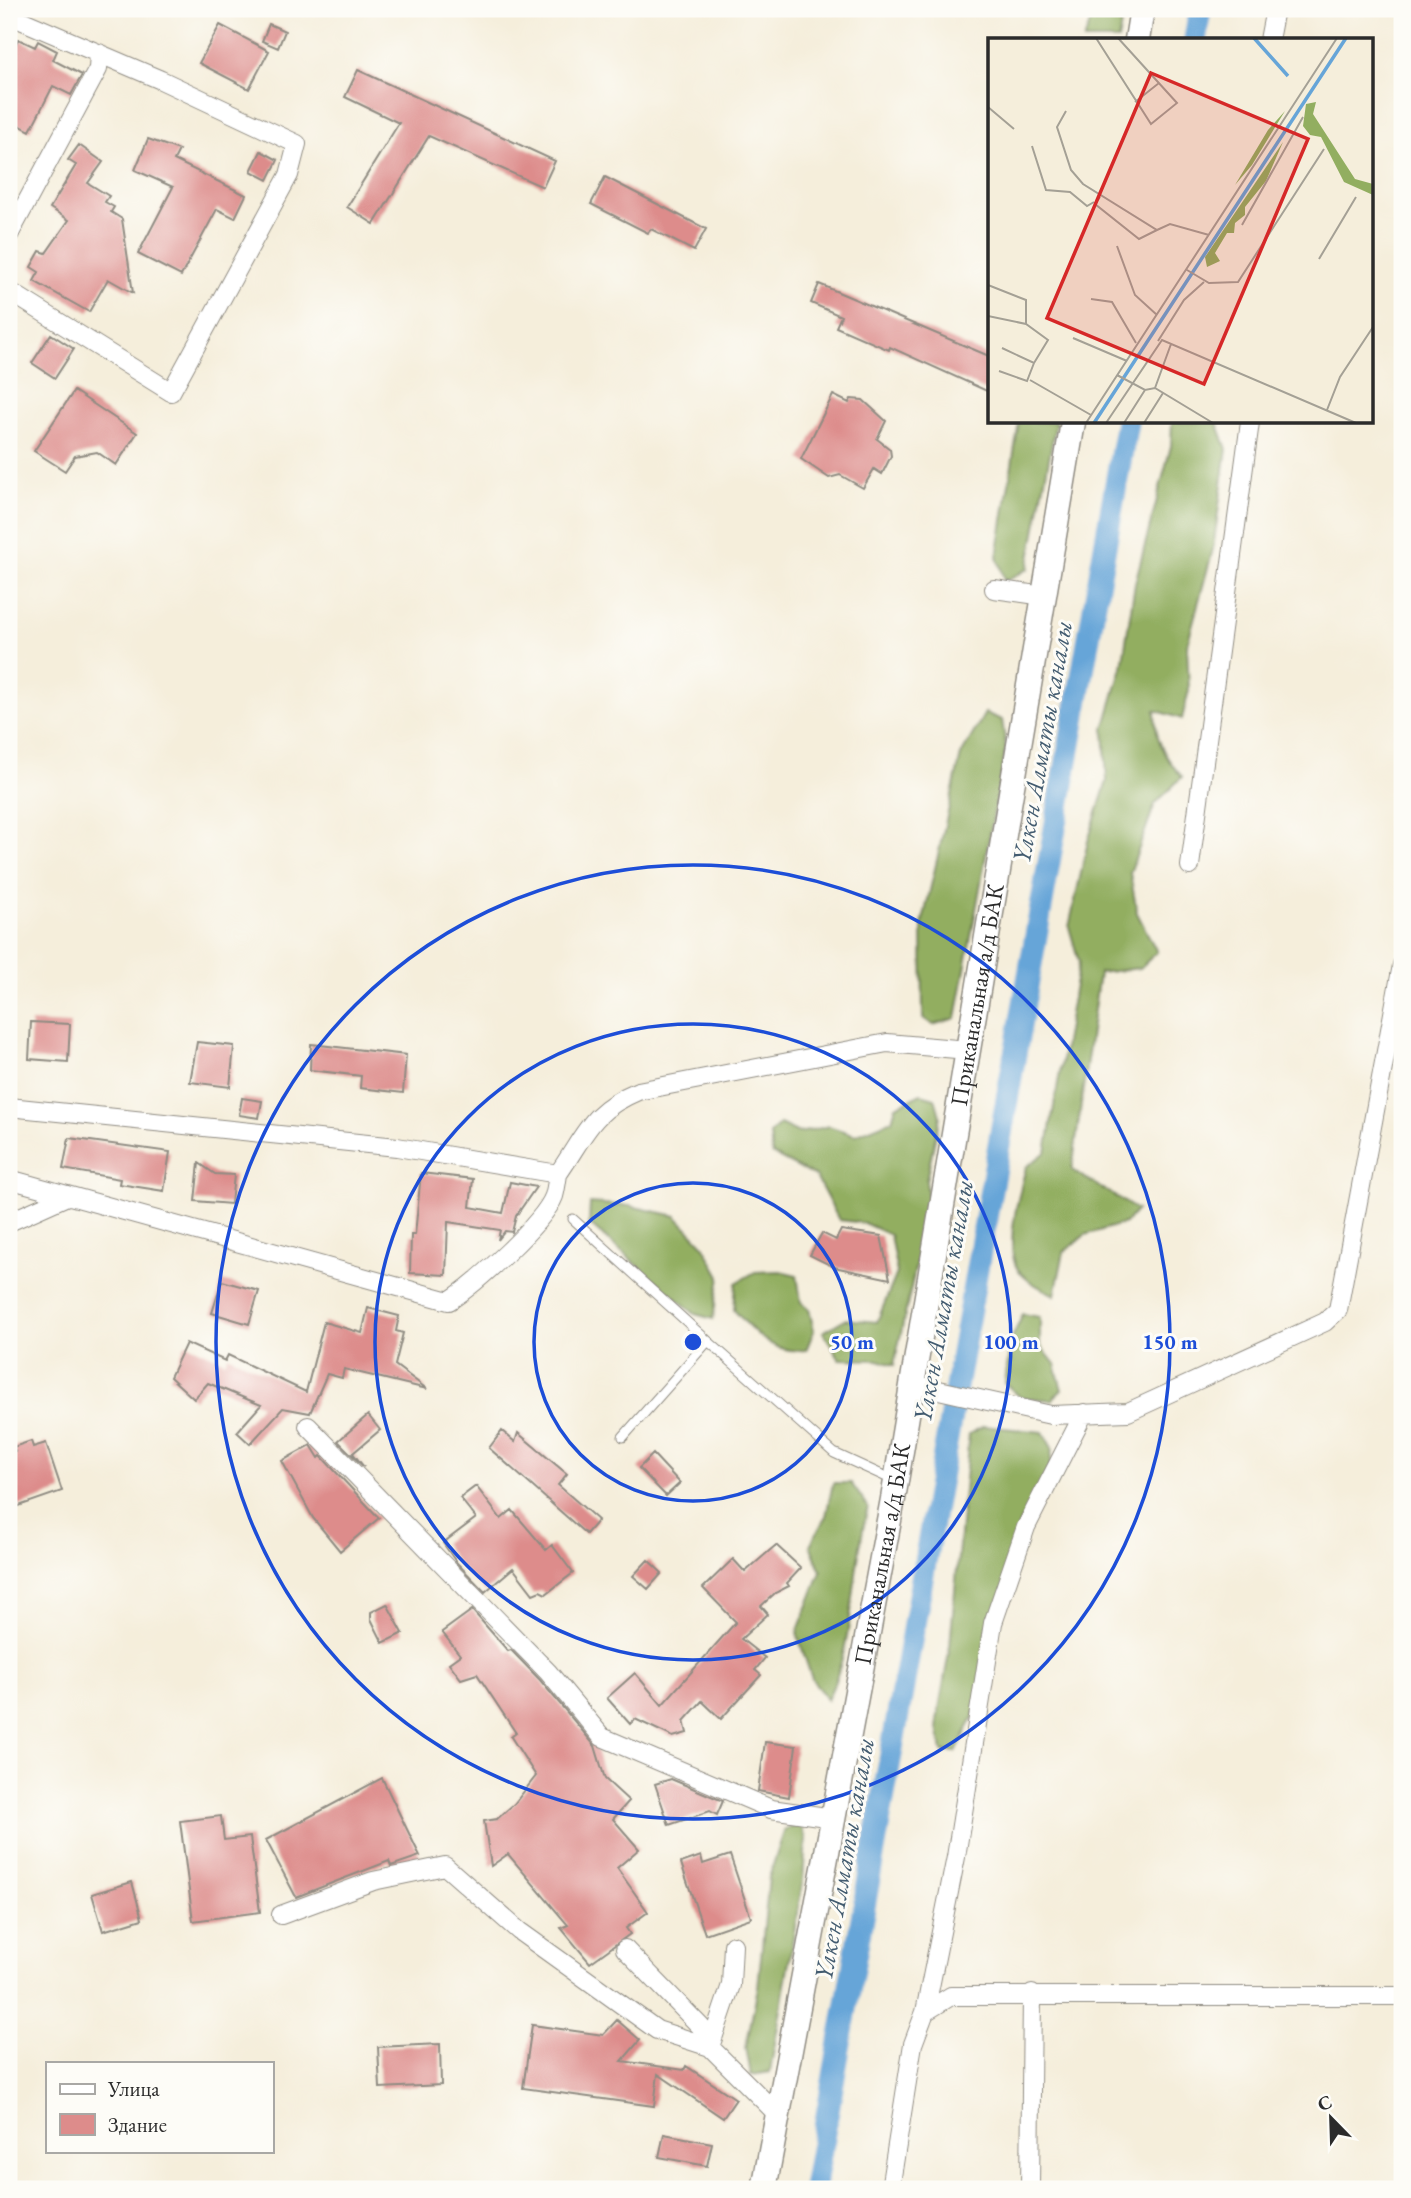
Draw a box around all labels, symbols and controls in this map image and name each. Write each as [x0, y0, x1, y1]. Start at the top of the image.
inset map [988, 38, 1372, 424]
water label: Үлкен Алматы каналы [1004, 618, 1080, 866]
street label: Приканальная а/д БАК [943, 881, 1011, 1108]
water label: Үлкен Алматы каналы [905, 1177, 981, 1425]
text: 50 m [830, 1328, 874, 1355]
text: 100 m [983, 1328, 1039, 1355]
text: 150 m [1142, 1328, 1198, 1355]
centre of rings [681, 1330, 705, 1354]
street label: Приканальная а/д БАК [846, 1440, 917, 1667]
water label: Үлкен Алматы каналы [806, 1735, 882, 1983]
legend [46, 2062, 273, 2152]
text: Улица [107, 2075, 160, 2102]
north arrow [1296, 2082, 1366, 2152]
text: С [1313, 2089, 1336, 2117]
text: Здание [108, 2111, 167, 2138]

